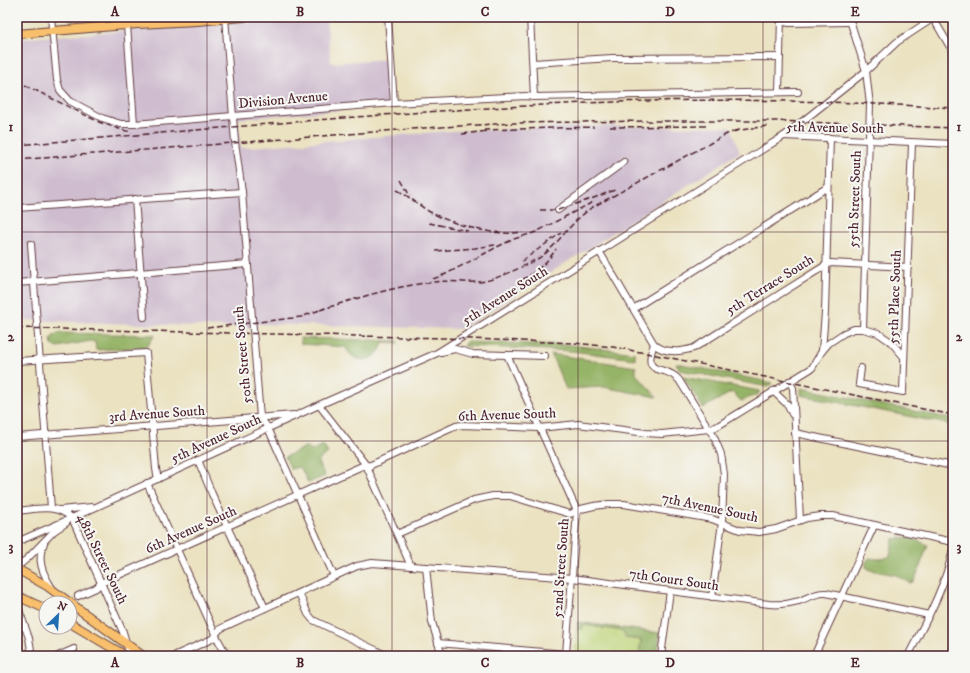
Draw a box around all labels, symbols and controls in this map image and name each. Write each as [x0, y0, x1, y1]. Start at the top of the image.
text: A [110, 4, 120, 20]
text: B [296, 4, 304, 20]
text: C [481, 4, 490, 20]
text: D [665, 4, 675, 20]
text: E [850, 4, 860, 20]
street label: Division Avenue [238, 87, 329, 113]
street label: 5th Avenue South [786, 118, 885, 138]
text: 1 [9, 119, 14, 135]
text: 1 [957, 119, 962, 135]
street label: 55th Street South [844, 149, 866, 248]
street label: 55th Place South [884, 249, 906, 345]
street label: 5th Terrace South [723, 250, 818, 319]
street label: 5th Avenue South [459, 262, 552, 330]
street label: 50th Street South [230, 305, 256, 405]
text: 2 [8, 329, 15, 345]
text: 2 [956, 329, 963, 345]
street label: 3rd Avenue South [108, 402, 206, 426]
street label: 6th Avenue South [458, 404, 557, 426]
street label: 5th Avenue South [168, 410, 265, 468]
street label: 7th Avenue South [660, 489, 761, 527]
street label: 6th Avenue South [142, 502, 240, 558]
street label: 48th Street South [72, 511, 132, 608]
street label: 52nd Street South [549, 517, 574, 618]
text: 3 [9, 539, 14, 555]
text: 3 [957, 539, 962, 555]
street label: 7th Court South [628, 565, 721, 595]
north arrow [38, 595, 78, 635]
text: N [55, 599, 69, 615]
text: A [110, 655, 120, 671]
text: B [296, 655, 304, 671]
text: C [481, 655, 490, 671]
text: D [665, 655, 675, 671]
text: E [850, 655, 860, 671]

